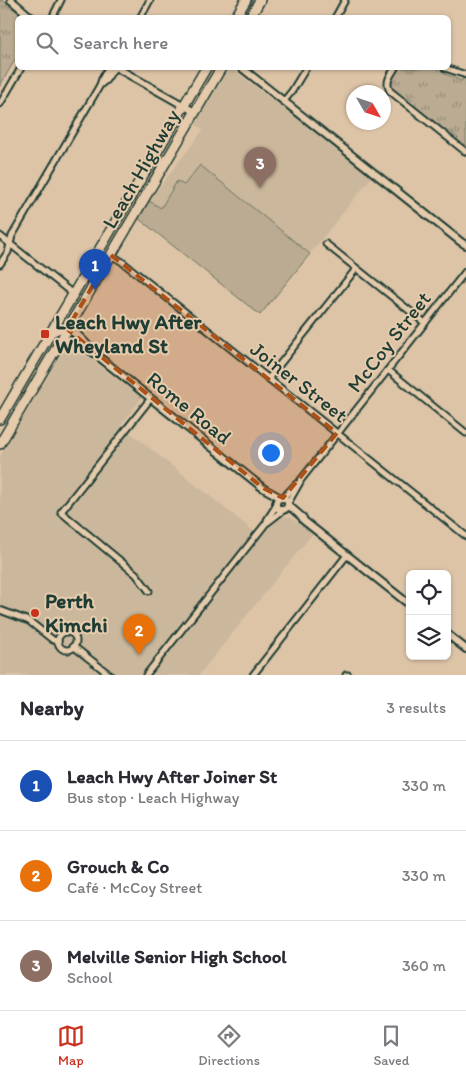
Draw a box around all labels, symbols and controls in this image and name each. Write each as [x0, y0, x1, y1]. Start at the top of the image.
search box [15, 15, 451, 70]
icon: search [33, 29, 61, 57]
text: Search here [73, 31, 168, 54]
north arrow [346, 85, 391, 130]
street label: Leach Highway [96, 105, 185, 233]
pin: 3 [244, 147, 276, 188]
pin: 1 [79, 249, 111, 290]
street label: McCoy Street [341, 286, 436, 397]
place label: Leach Hwy After Wheyland St [55, 309, 203, 359]
marker: Leach Hwy After Wheyland St [39, 328, 51, 340]
street label: Joiner Street [246, 336, 353, 427]
street label: Rome Road [142, 366, 237, 449]
your location [258, 440, 284, 466]
map controls [406, 570, 451, 660]
button: locate [406, 570, 451, 615]
place label: Perth Kimchi [45, 588, 108, 637]
marker: Perth Kimchi [29, 607, 41, 619]
pin: 2 [123, 614, 155, 655]
button: layers [406, 615, 451, 660]
text: Nearby [20, 695, 84, 720]
text: 3 results [386, 698, 446, 717]
text: Leach Hwy After Joiner St [67, 765, 277, 788]
text: 1 [32, 776, 40, 795]
text: 330 m [402, 776, 446, 795]
text: Bus stop · Leach Highway [67, 788, 239, 807]
text: Grouch & Co [67, 855, 169, 878]
text: 2 [32, 866, 40, 885]
text: 330 m [402, 866, 446, 885]
text: Café · McCoy Street [67, 878, 202, 897]
text: Melville Senior High School [67, 945, 287, 968]
text: 3 [32, 956, 40, 975]
text: 360 m [402, 956, 446, 975]
text: School [67, 968, 113, 987]
tab: Map [57, 1022, 85, 1069]
tab: Directions [198, 1022, 260, 1069]
tab: Saved [373, 1022, 409, 1069]

